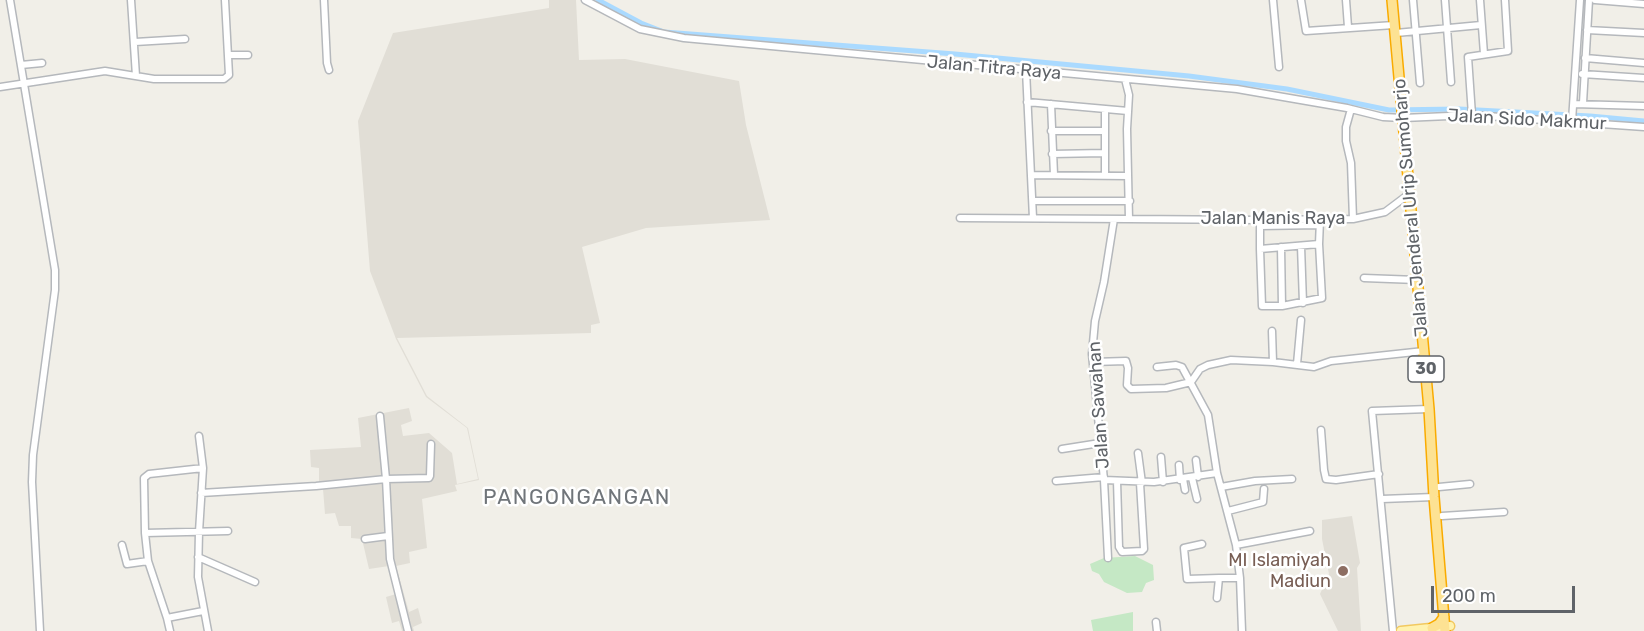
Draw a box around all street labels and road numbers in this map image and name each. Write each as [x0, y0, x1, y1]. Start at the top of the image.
street label: Jalan Titra Raya [926, 51, 1062, 85]
street label: Jalan Jenderal Urip Sumoharjo [1389, 78, 1433, 338]
street label: Jalan Sido Makmur [1447, 105, 1607, 135]
street label: Jalan Manis Raya [1200, 208, 1346, 230]
street label: Jalan Sawahan [1084, 340, 1114, 470]
road number: 30 [1408, 356, 1444, 382]

